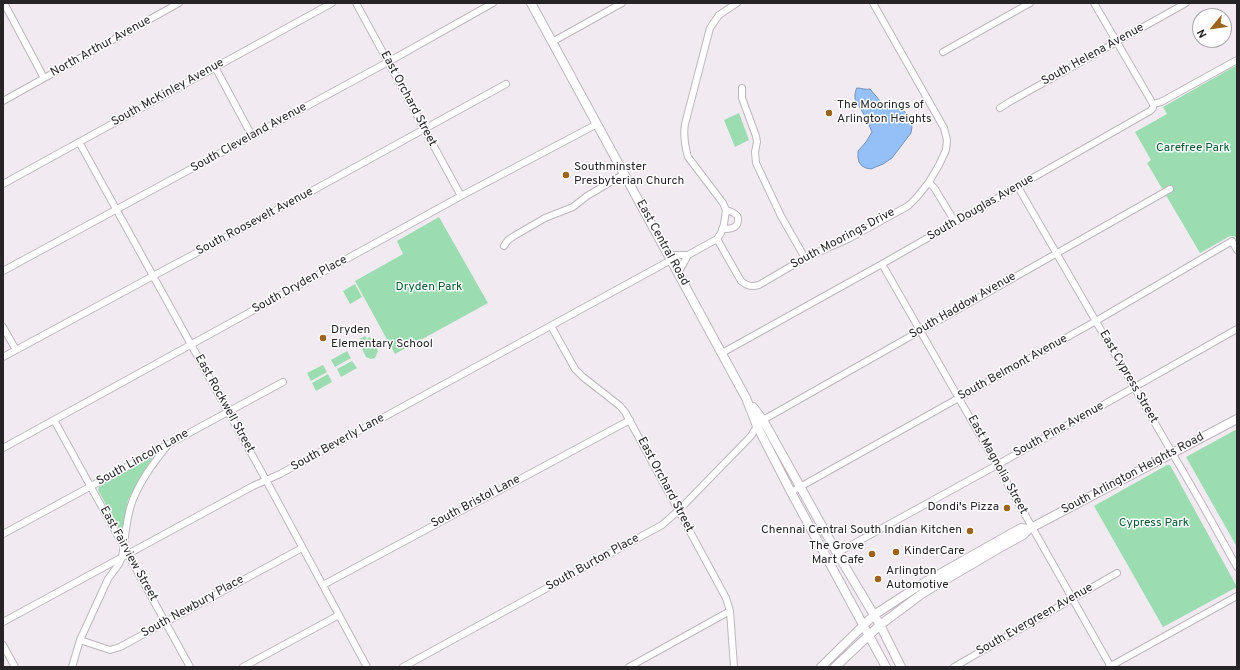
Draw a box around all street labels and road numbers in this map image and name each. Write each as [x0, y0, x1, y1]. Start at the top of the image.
street label: North Arthur Avenue [48, 13, 154, 81]
street label: South Helena Avenue [1039, 21, 1147, 89]
street label: East Orchard Street [377, 49, 439, 149]
street label: South McKinley Avenue [109, 56, 227, 130]
street label: South Cleveland Avenue [189, 100, 309, 176]
street label: South Douglas Avenue [925, 172, 1037, 244]
street label: South Roosevelt Avenue [194, 185, 316, 259]
street label: East Central Road [632, 198, 692, 288]
street label: South Moorings Drive [789, 205, 897, 273]
street label: South Dryden Place [250, 253, 350, 317]
street label: South Haddow Avenue [907, 270, 1019, 342]
street label: East Cypress Street [1096, 328, 1160, 426]
street label: South Belmont Avenue [956, 332, 1070, 404]
street label: East Rockwell Street [191, 352, 257, 456]
street label: South Pine Avenue [1011, 399, 1107, 461]
street label: South Beverly Lane [289, 411, 387, 475]
street label: East Magnolia Street [964, 413, 1030, 517]
street label: South Lincoln Lane [94, 427, 192, 489]
street label: South Arlington Heights Road [1059, 430, 1207, 518]
street label: East Orchard Street [634, 435, 696, 535]
street label: South Bristol Lane [429, 472, 523, 532]
street label: East Fairview Street [96, 504, 160, 604]
street label: South Burton Place [544, 531, 642, 595]
street label: South Newbury Place [139, 573, 247, 641]
street label: South Evergreen Avenue [974, 581, 1096, 659]

